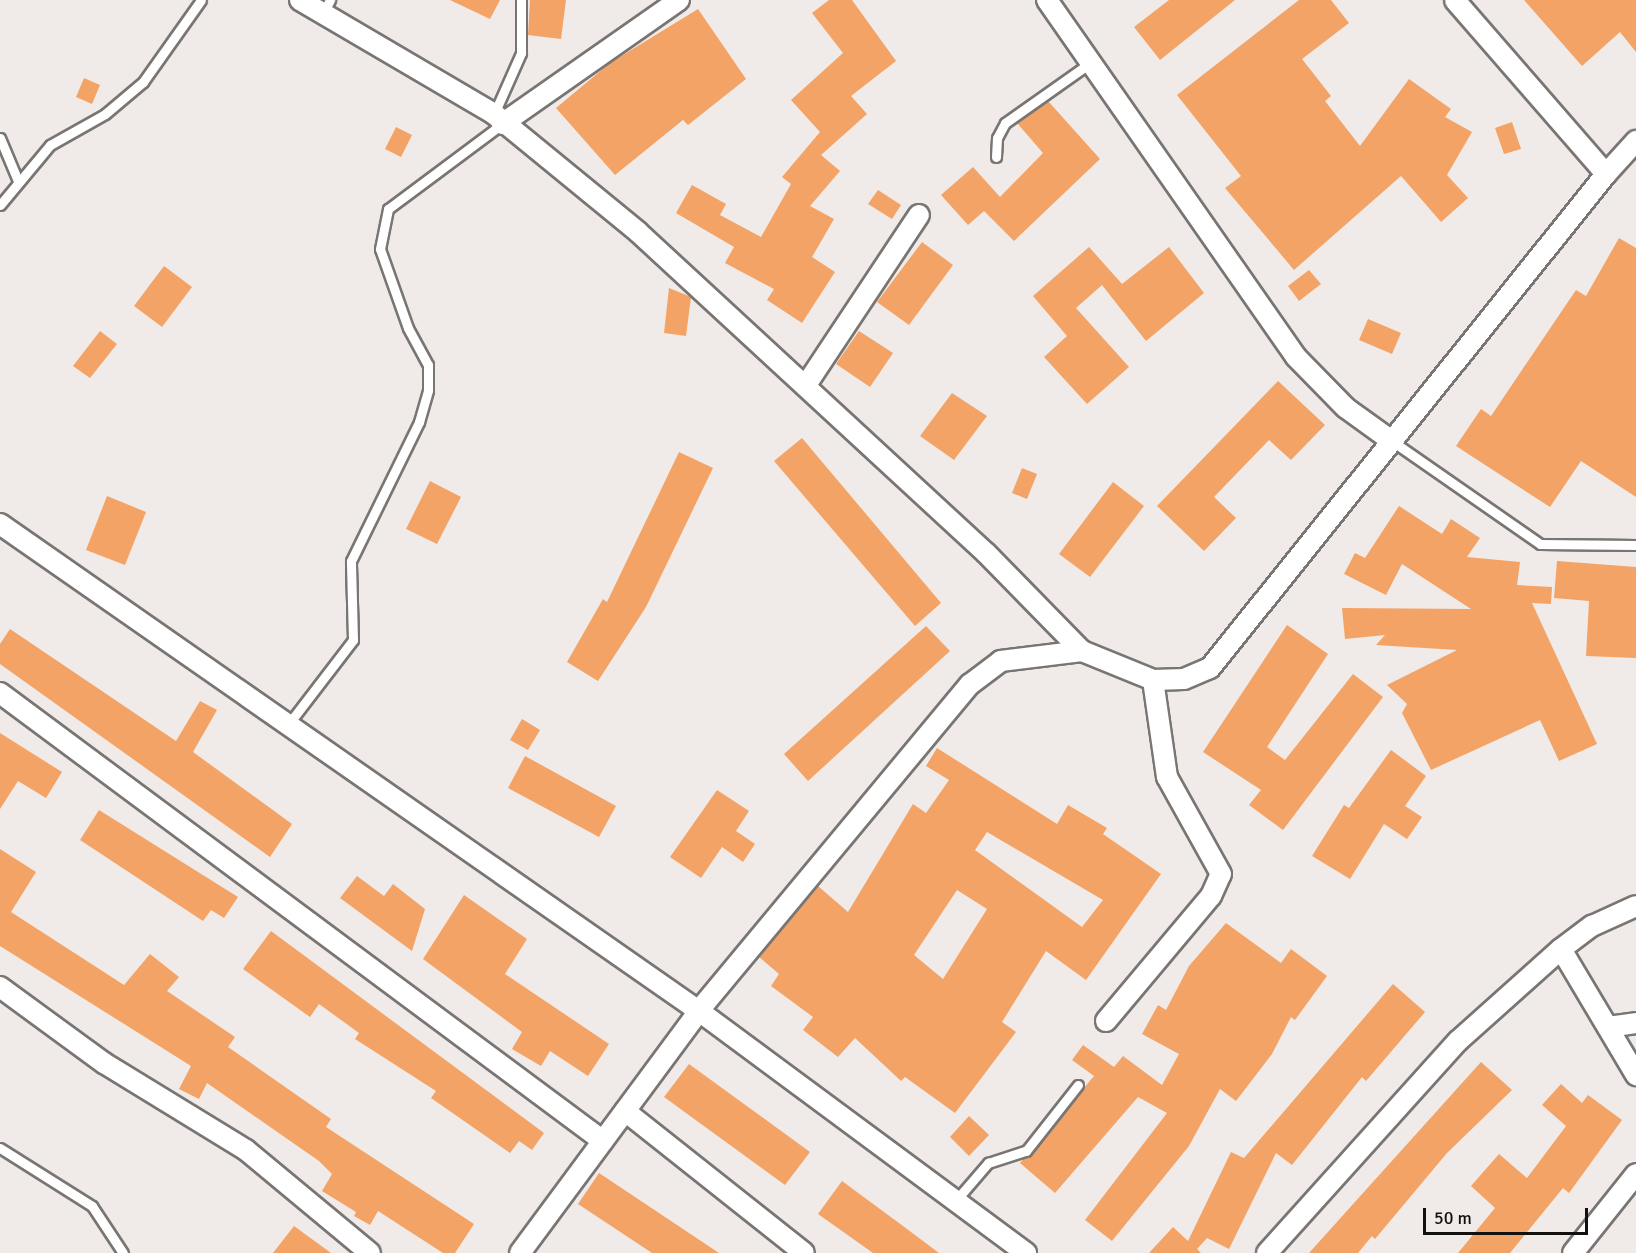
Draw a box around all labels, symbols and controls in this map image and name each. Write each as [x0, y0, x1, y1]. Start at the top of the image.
scale bar [1426, 1196, 1591, 1234]
text: 50 m [1434, 1207, 1472, 1229]

